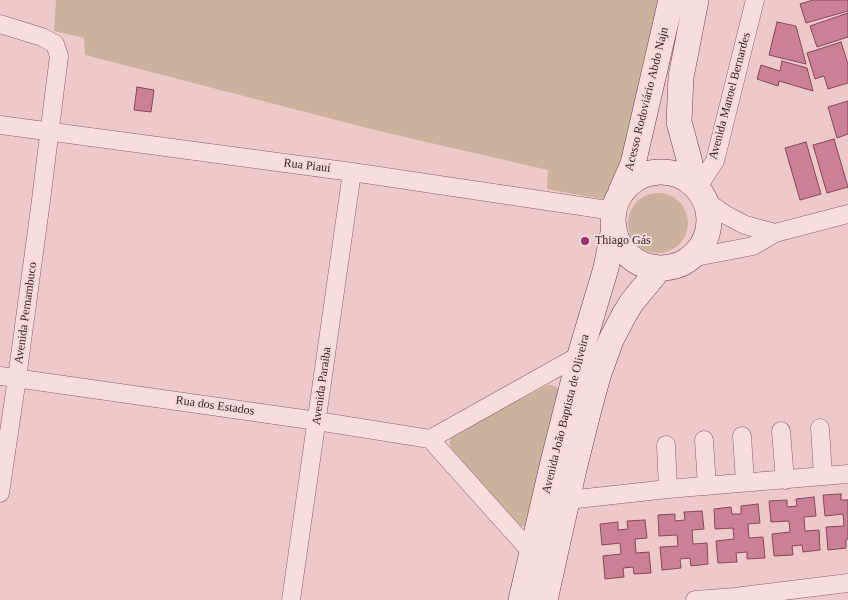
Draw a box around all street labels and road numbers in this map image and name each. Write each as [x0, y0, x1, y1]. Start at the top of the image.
street label: Acesso Rodoviário Abdo Najn [622, 26, 672, 172]
street label: Avenida Manoel Bernardes [706, 31, 754, 161]
street label: Rua Piauí [283, 156, 331, 176]
street label: Avenida Pernambuco [12, 261, 40, 365]
street label: Avenida João Baptista de Oliveira [539, 333, 593, 495]
street label: Avenida Paraíba [309, 346, 335, 426]
street label: Rua dos Estados [175, 393, 255, 419]

